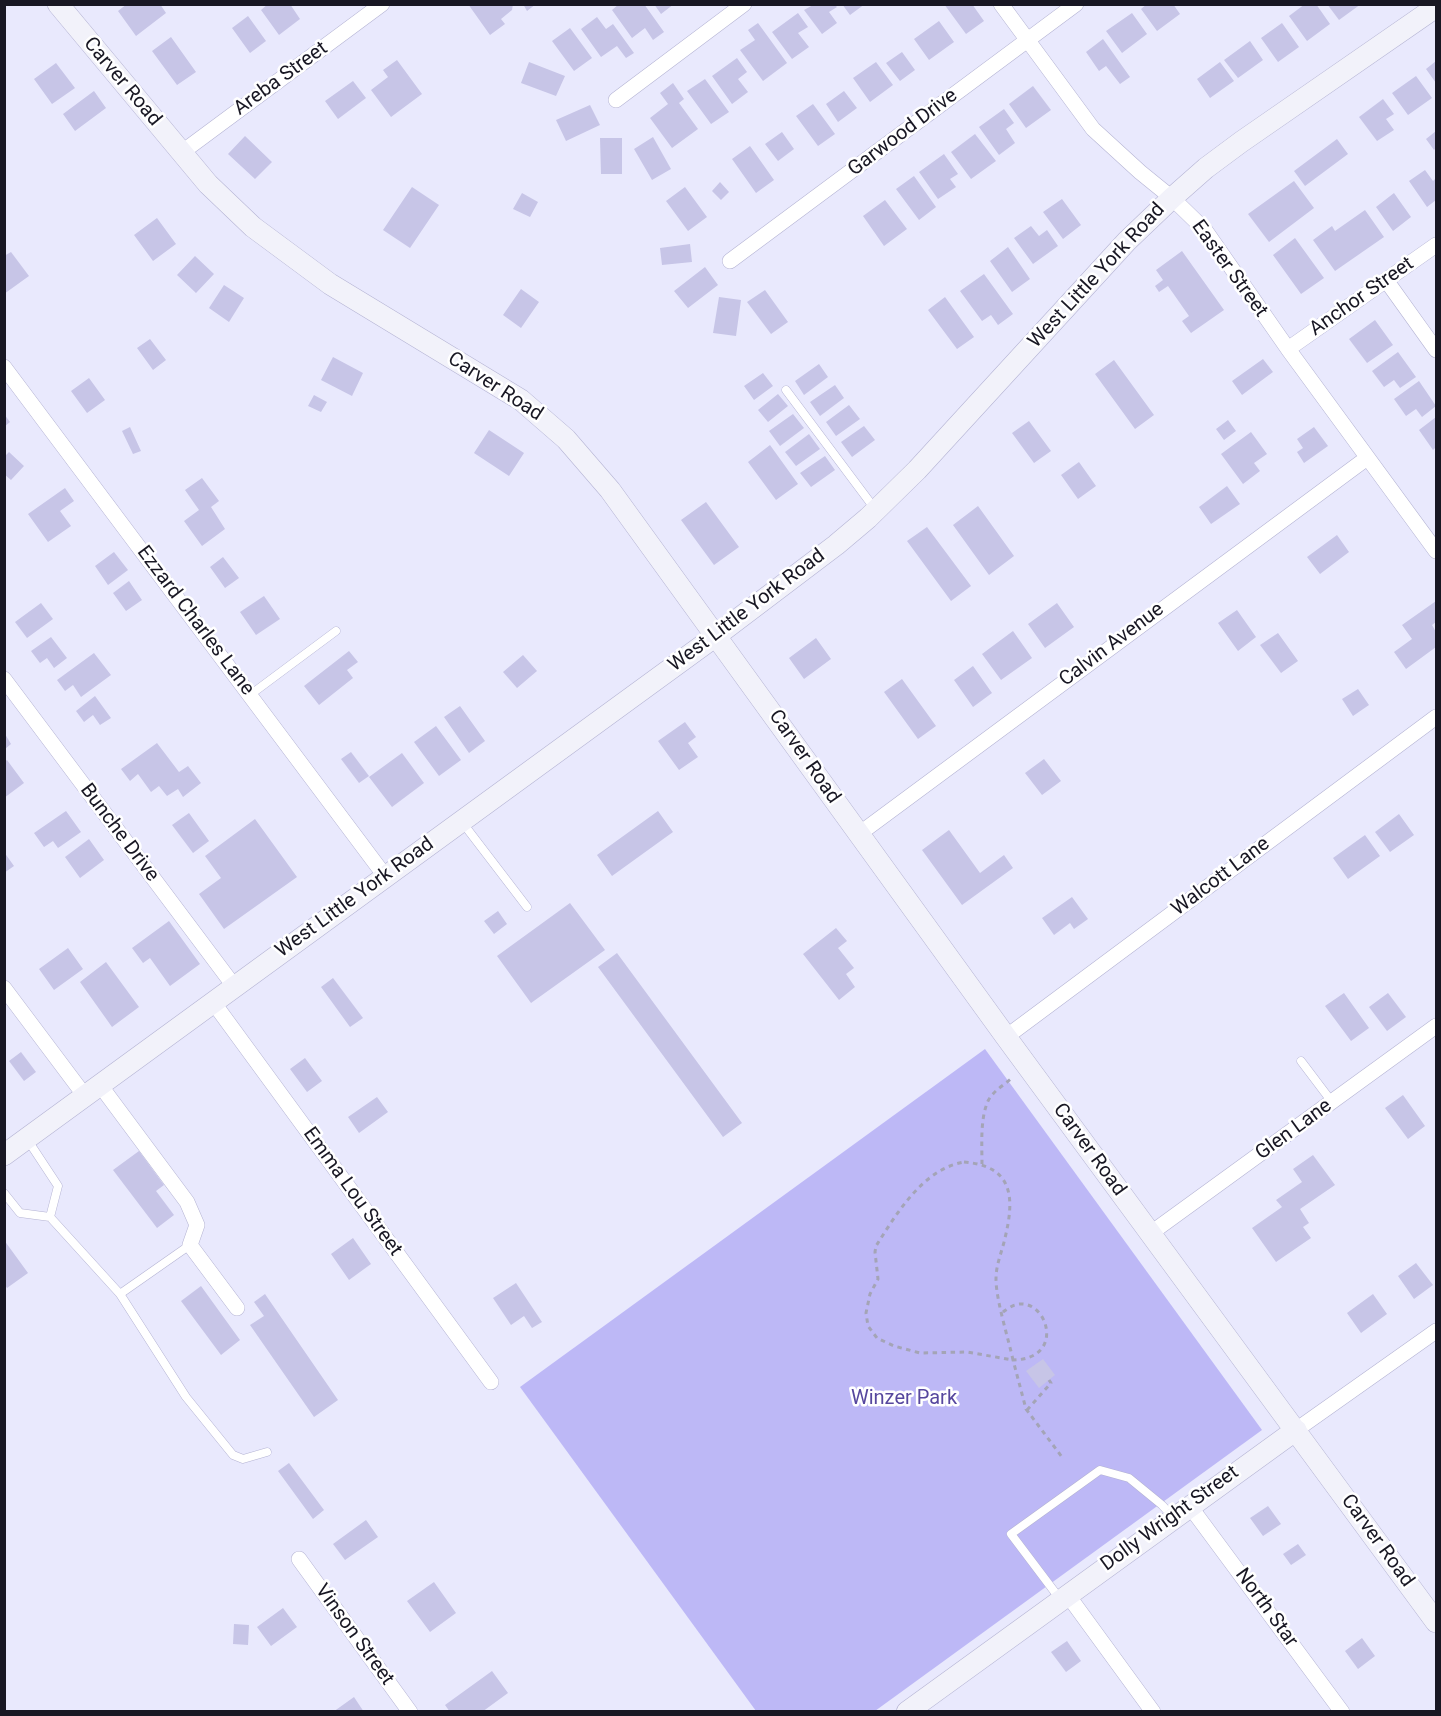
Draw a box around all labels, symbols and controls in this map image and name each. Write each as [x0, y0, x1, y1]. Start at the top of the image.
street label: Carver Road [78, 33, 166, 131]
street label: Areba Street [229, 37, 333, 121]
street label: Garwood Drive [844, 84, 962, 182]
street label: West Little York Road [1024, 198, 1170, 354]
street label: Easter Street [1186, 216, 1272, 322]
street label: Anchor Street [1305, 252, 1419, 342]
street label: Carver Road [443, 347, 547, 427]
street label: Ezzard Charles Lane [131, 542, 259, 700]
street label: West Little York Road [664, 544, 830, 678]
street label: Calvin Avenue [1055, 598, 1169, 692]
street label: Carver Road [763, 706, 845, 808]
street label: Bunche Drive [74, 779, 164, 887]
street label: Walcott Lane [1167, 832, 1275, 922]
street label: West Little York Road [271, 833, 439, 963]
street label: Glen Lane [1251, 1094, 1337, 1166]
street label: Carver Road [1047, 1099, 1131, 1201]
street label: Emma Lou Street [297, 1123, 407, 1261]
park label: Winzer Park [851, 1387, 957, 1411]
street label: Dolly Wright Street [1096, 1461, 1244, 1577]
street label: Carver Road [1335, 1490, 1419, 1592]
street label: North Star [1229, 1564, 1303, 1652]
street label: Vinson Street [309, 1580, 399, 1690]

